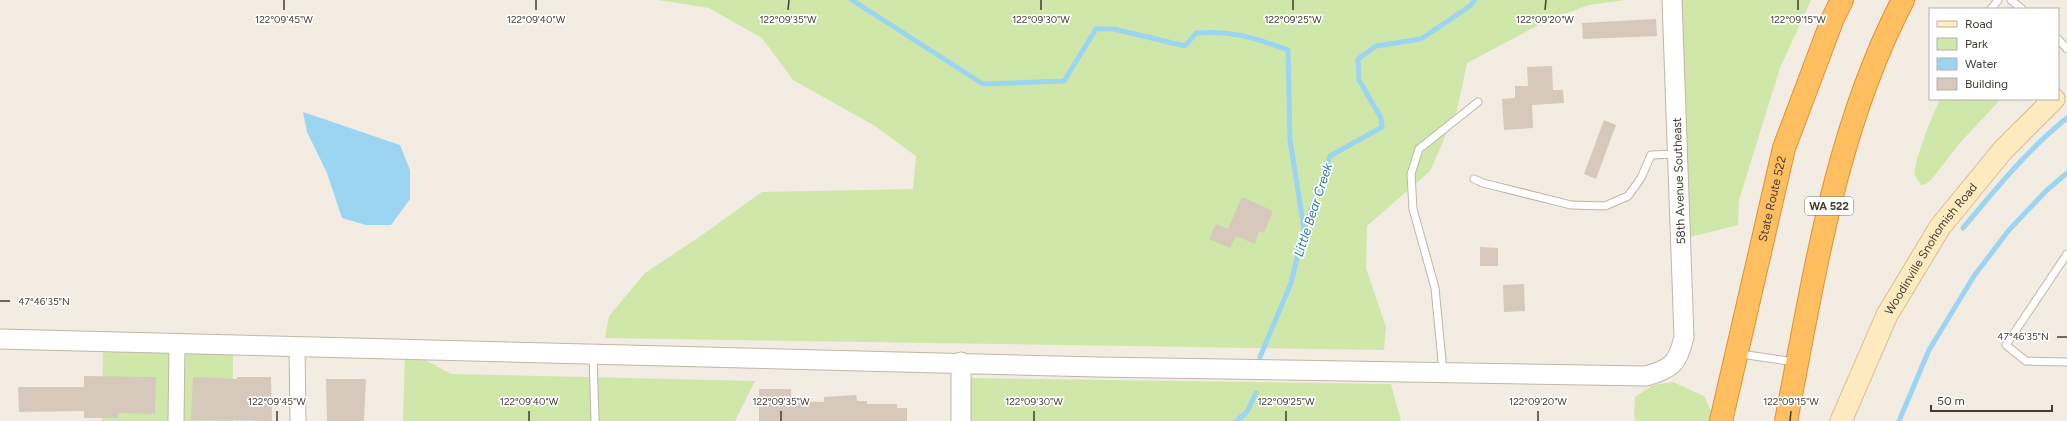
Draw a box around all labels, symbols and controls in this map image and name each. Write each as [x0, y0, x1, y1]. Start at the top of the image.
legend [1929, 8, 2059, 100]
text: 122°09'45"W [255, 13, 313, 26]
text: 122°09'40"W [507, 13, 566, 26]
text: 122°09'35"W [759, 13, 817, 26]
text: 122°09'30"W [1012, 13, 1070, 26]
text: 122°09'25"W [1264, 13, 1322, 26]
text: 122°09'20"W [1516, 13, 1574, 26]
text: 122°09'15"W [1770, 13, 1826, 26]
text: Road [1965, 17, 1993, 31]
text: Park [1965, 37, 1988, 51]
text: Water [1965, 57, 1997, 71]
text: Building [1965, 77, 2008, 91]
street label: 58th Avenue Southeast [1670, 117, 1688, 245]
street label: State Route 522 [1756, 155, 1789, 243]
water label: Little Bear Creek [1291, 161, 1335, 259]
street label: Woodinville Snohomish Road [1882, 180, 1980, 317]
road number: WA 522 [1805, 197, 1853, 215]
text: 47°46'35"N [18, 295, 70, 308]
text: 47°46'35"N [1997, 330, 2049, 343]
scale bar [1931, 387, 2052, 413]
text: 50 m [1937, 394, 1965, 408]
text: 122°09'45"W [248, 395, 306, 408]
text: 122°09'40"W [500, 395, 559, 408]
text: 122°09'35"W [752, 395, 810, 408]
text: 122°09'30"W [1005, 395, 1063, 408]
text: 122°09'25"W [1257, 395, 1315, 408]
text: 122°09'20"W [1509, 395, 1567, 408]
text: 122°09'15"W [1763, 395, 1819, 408]

